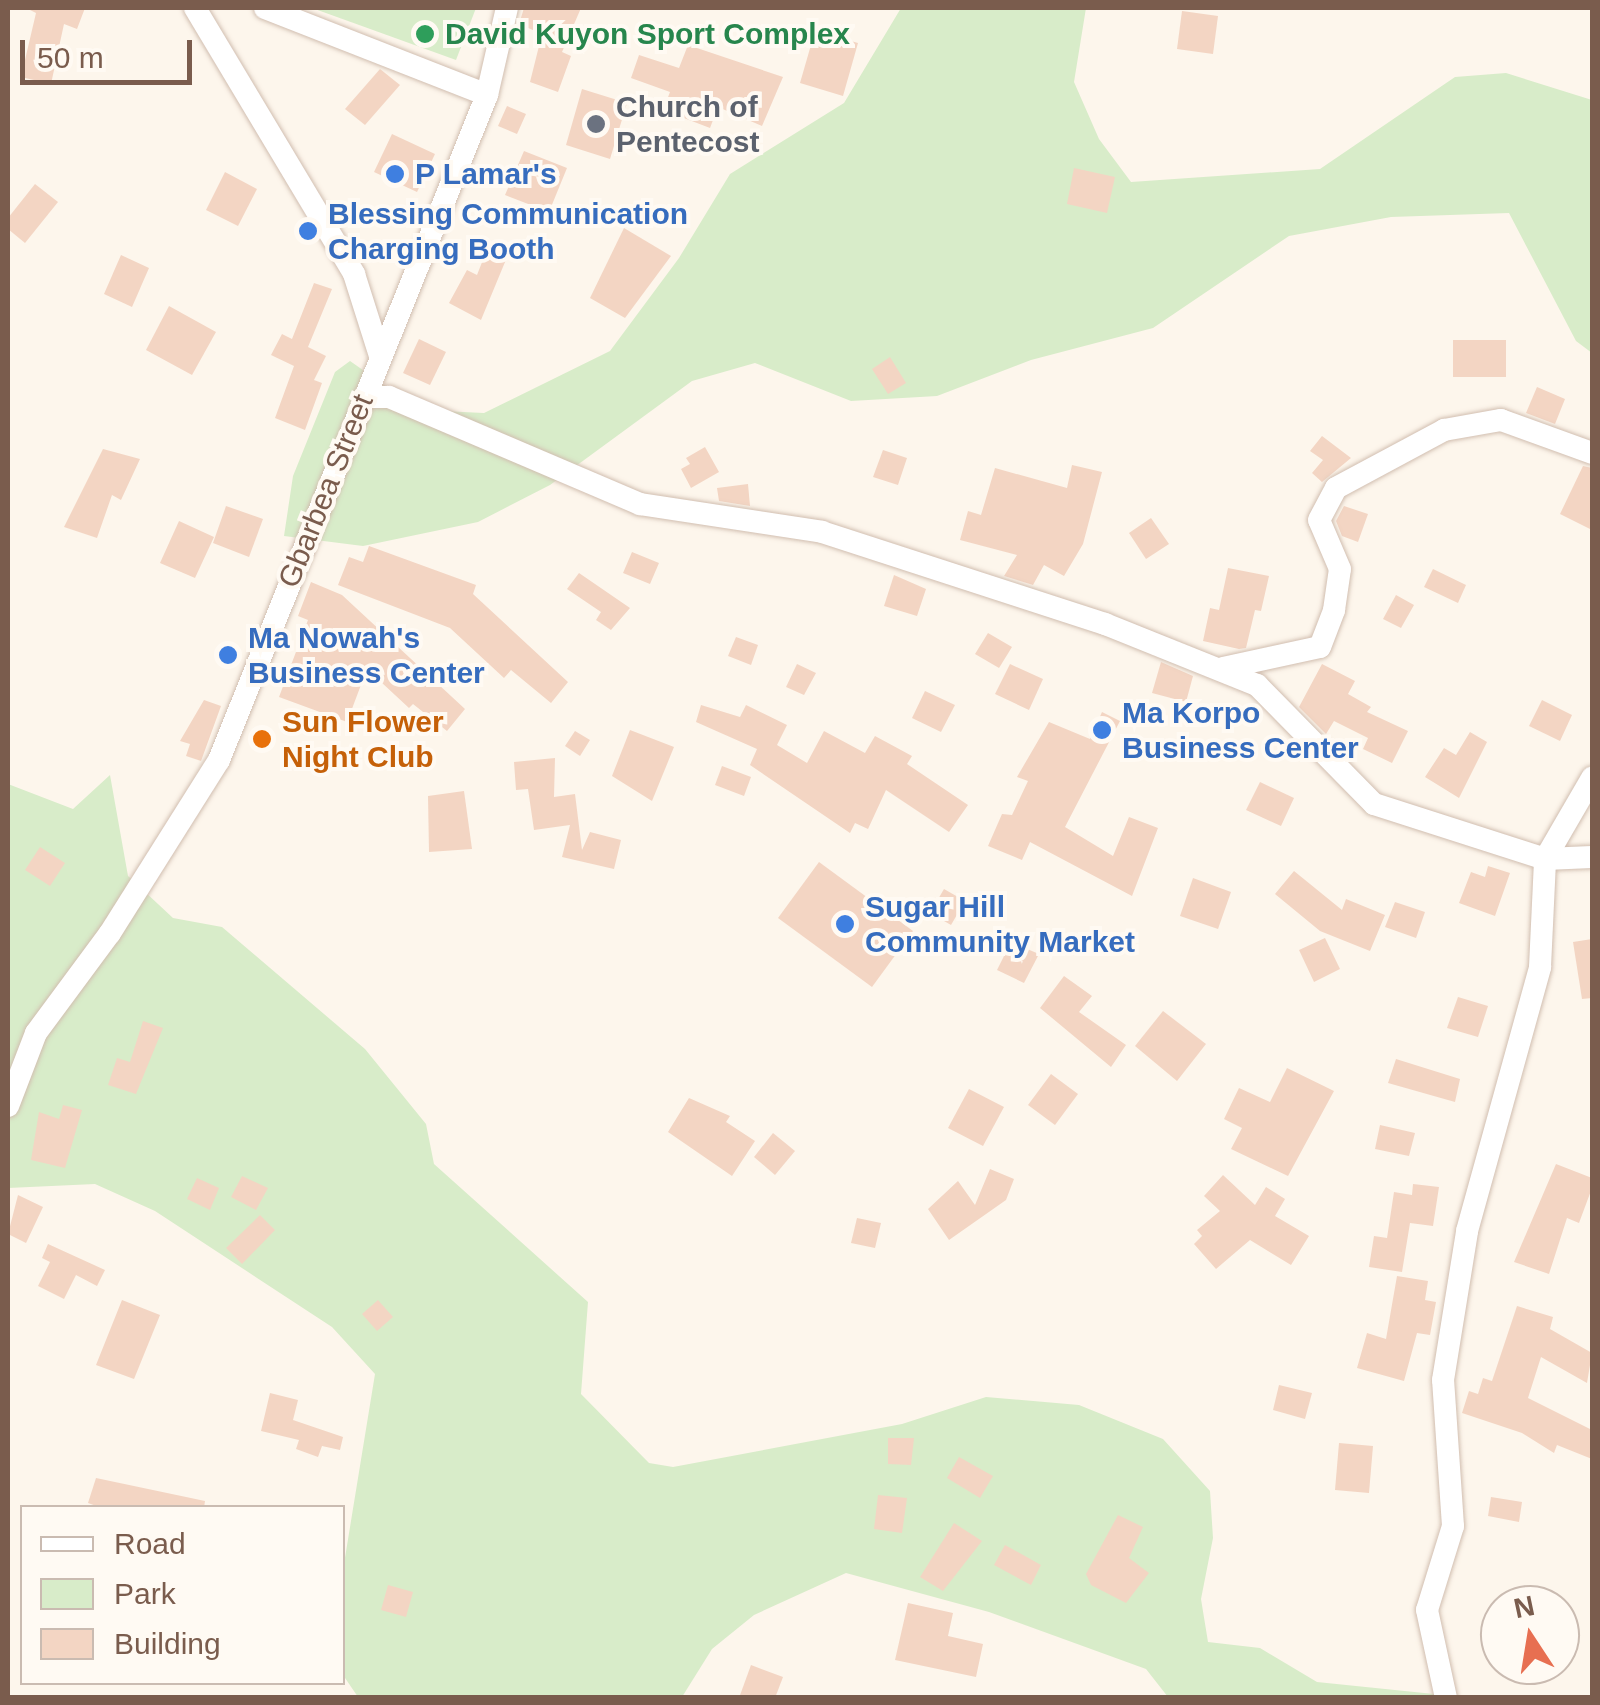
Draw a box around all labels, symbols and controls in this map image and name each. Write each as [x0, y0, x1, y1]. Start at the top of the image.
place label: David Kuyon Sport Complex [445, 16, 850, 52]
scale bar [25, 20, 198, 82]
marker: David Kuyon Sport Complex [414, 23, 436, 45]
text: 50 m [37, 41, 104, 74]
place label: Church of Pentecost [616, 89, 759, 160]
marker: Church of Pentecost [585, 113, 607, 135]
place label: P Lamar's [415, 156, 557, 192]
marker: P Lamar's [384, 163, 406, 185]
place label: Blessing Communication Charging Booth [328, 196, 688, 266]
marker: Blessing Communication Charging Booth [297, 220, 319, 242]
street label: Gbarbea Street [271, 389, 381, 593]
place label: Ma Nowah's Business Center [248, 620, 485, 690]
marker: Ma Nowah's Business Center [217, 644, 239, 666]
place label: Ma Korpo Business Center [1122, 695, 1359, 766]
place label: Sun Flower Night Club [282, 704, 444, 774]
marker: Ma Korpo Business Center [1091, 719, 1113, 741]
marker: Sun Flower Night Club [251, 728, 273, 750]
place label: Sugar Hill Community Market [865, 889, 1135, 960]
marker: Sugar Hill Community Market [834, 913, 856, 935]
legend [20, 1505, 345, 1685]
text: Road [114, 1527, 186, 1560]
text: Park [114, 1577, 176, 1610]
north arrow [1480, 1585, 1580, 1685]
text: N [1511, 1590, 1537, 1624]
text: Building [114, 1627, 221, 1660]

